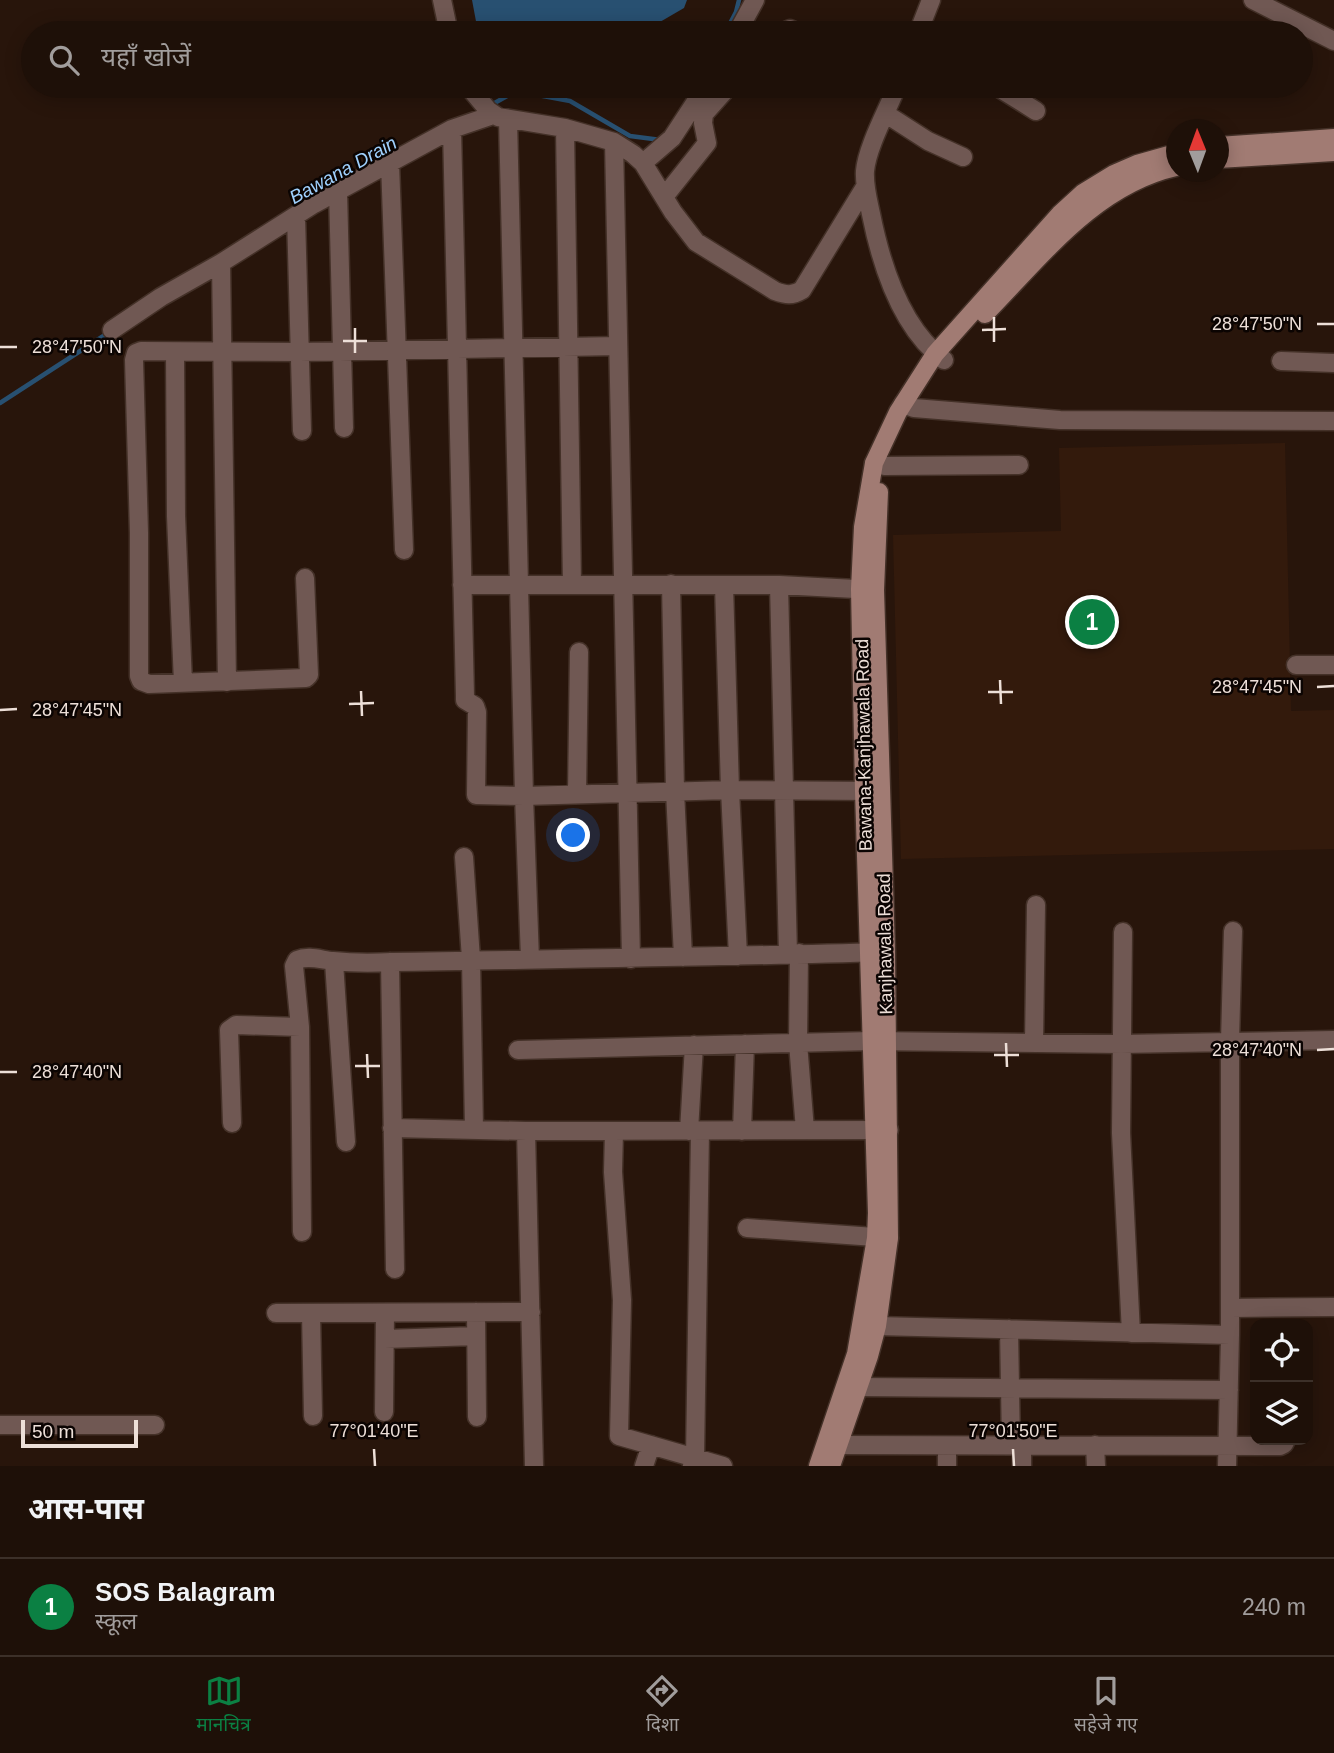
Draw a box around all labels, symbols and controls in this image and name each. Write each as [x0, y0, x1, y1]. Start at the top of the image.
search box [21, 21, 1313, 98]
icon: search [45, 41, 83, 79]
text: यहाँ खोजें [101, 42, 191, 72]
north arrow [1166, 119, 1229, 182]
water label: Bawana Drain [286, 132, 400, 208]
text: 28°47'50"N [1212, 314, 1302, 334]
text: 28°47'50"N [32, 337, 122, 357]
pin: 1 [1069, 596, 1115, 648]
street label: Bawana-Kanjhawala Road [852, 639, 876, 851]
text: 28°47'45"N [1212, 677, 1302, 697]
text: 28°47'45"N [32, 700, 122, 720]
your location [556, 818, 590, 852]
street label: Kanjhawala Road [874, 873, 896, 1015]
text: 28°47'40"N [1212, 1040, 1302, 1060]
text: 28°47'40"N [32, 1062, 122, 1082]
map controls [1250, 1319, 1313, 1445]
button: locate [1250, 1319, 1313, 1382]
button: layers [1250, 1382, 1313, 1445]
scale bar [21, 1417, 138, 1449]
text: 50 m [32, 1421, 74, 1442]
text: 77°01'40"E [329, 1421, 419, 1441]
text: 77°01'50"E [968, 1421, 1058, 1441]
text: आस-पास [28, 1492, 144, 1525]
text: SOS Balagram [95, 1577, 276, 1607]
text: 1 [45, 1594, 57, 1620]
text: 240 m [1242, 1594, 1306, 1620]
text: स्कूल [95, 1608, 137, 1634]
tab: मानचित्र [196, 1672, 251, 1739]
tab: दिशा [643, 1672, 681, 1739]
tab: सहेजे गए [1074, 1672, 1138, 1739]

